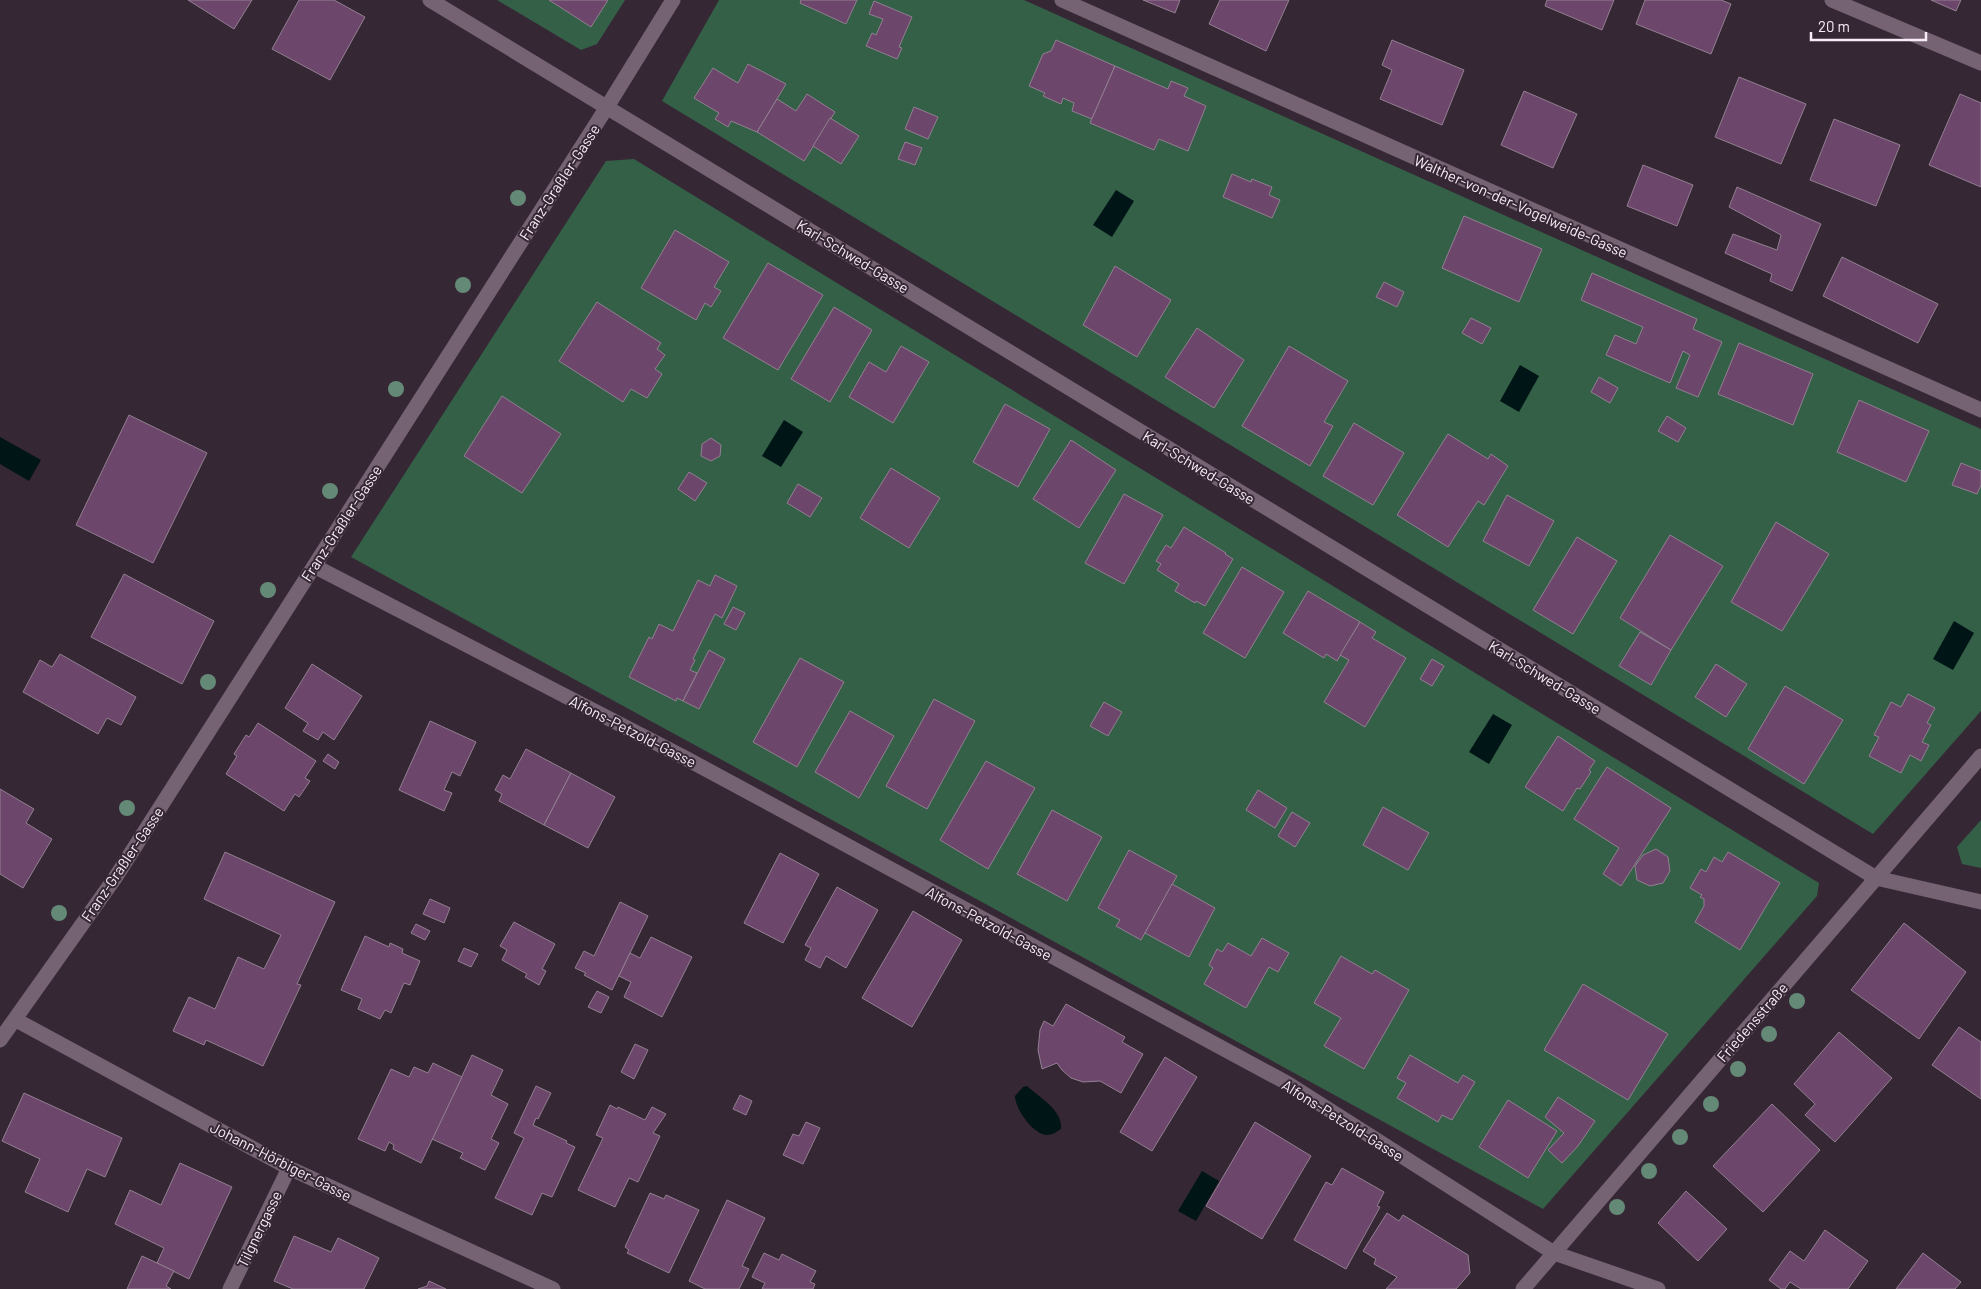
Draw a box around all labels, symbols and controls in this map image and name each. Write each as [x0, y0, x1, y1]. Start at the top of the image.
scale bar [1811, 10, 1926, 42]
text: 20 m [1818, 17, 1850, 35]
street label: Franz-Graßler-Gasse [515, 121, 603, 243]
street label: Walther-von-der-Vogelweide-Gasse [1412, 151, 1630, 261]
street label: Karl-Schwed-Gasse [794, 215, 912, 297]
street label: Karl-Schwed-Gasse [1140, 426, 1258, 508]
street label: Franz-Graßler-Gasse [297, 462, 385, 584]
street label: Karl-Schwed-Gasse [1486, 636, 1604, 718]
street label: Alfons-Petzold-Gasse [567, 691, 699, 771]
street label: Franz-Graßler-Gasse [77, 803, 167, 925]
street label: Alfons-Petzold-Gasse [923, 882, 1055, 964]
street label: Friedensstraße [1713, 979, 1791, 1065]
street label: Alfons-Petzold-Gasse [1279, 1075, 1407, 1165]
street label: Johann-Hörbiger-Gasse [207, 1118, 355, 1204]
street label: Tilgnergasse [233, 1188, 285, 1270]

